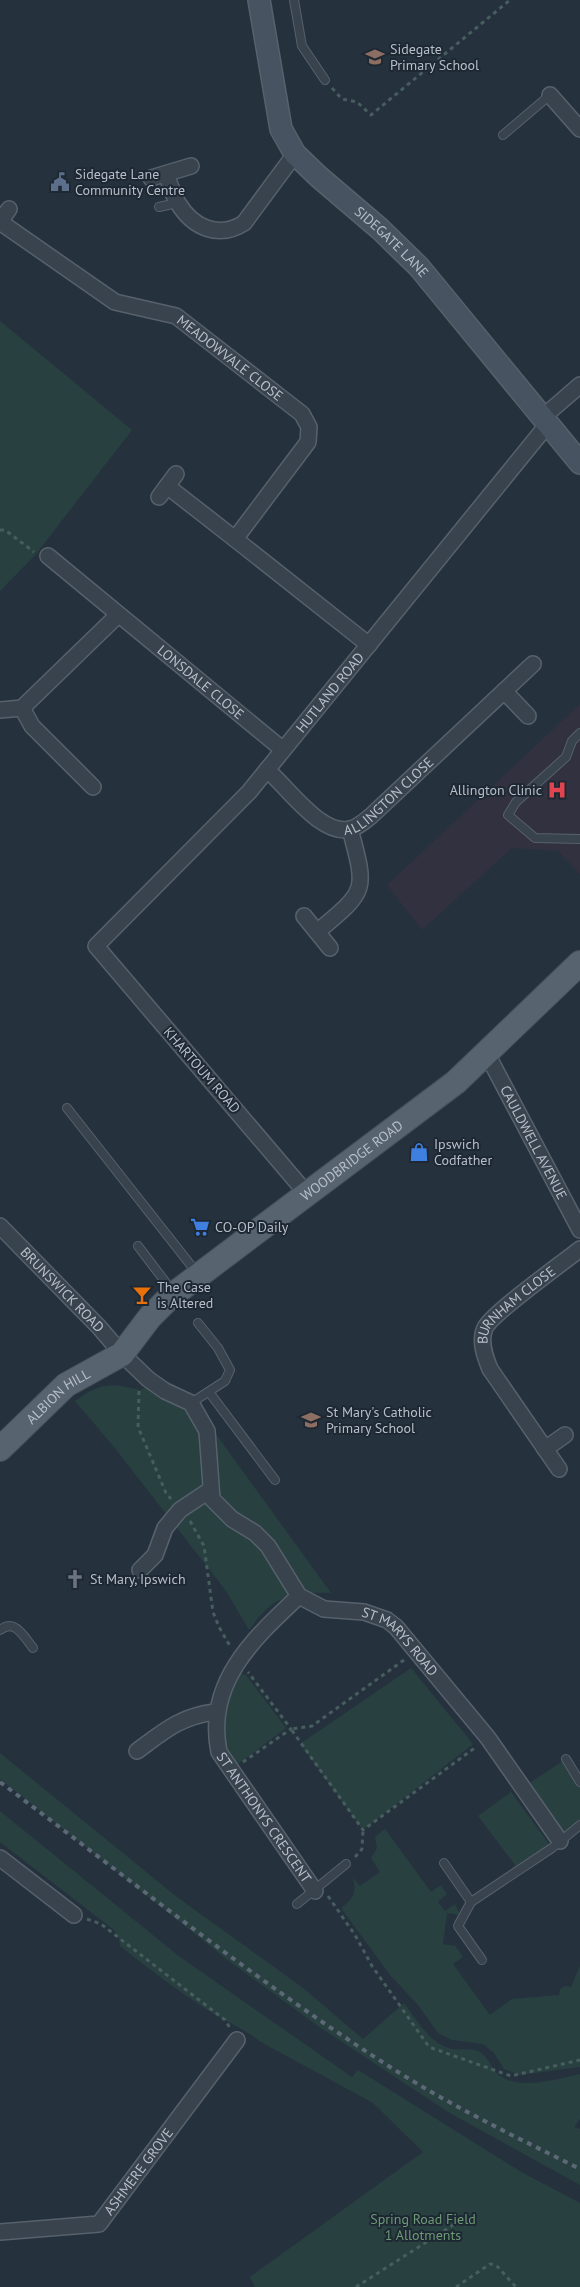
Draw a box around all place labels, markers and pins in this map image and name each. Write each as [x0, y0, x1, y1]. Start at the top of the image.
place label: Sidegate Primary School [390, 40, 479, 74]
school or university icon: Sidegate Primary School [364, 46, 386, 68]
place label: Sidegate Lane Community Centre [75, 165, 185, 199]
public building icon: Sidegate Lane Community Centre [49, 171, 71, 193]
hospital icon: Allington Clinic [546, 779, 568, 801]
place label: Allington Clinic [450, 781, 542, 799]
place label: Ipswich Codfather [434, 1135, 492, 1169]
shop icon: Ipswich Codfather [408, 1141, 430, 1163]
supermarket icon: CO-OP Daily [189, 1216, 211, 1238]
place label: CO-OP Daily [215, 1218, 289, 1236]
place label: The Case is Altered [157, 1278, 213, 1312]
bar icon: The Case is Altered [131, 1284, 153, 1306]
place label: St Mary's Catholic Primary School [326, 1403, 432, 1437]
school or university icon: St Mary's Catholic Primary School [300, 1409, 322, 1431]
church icon: St Mary, Ipswich [64, 1568, 86, 1590]
place label: St Mary, Ipswich [90, 1570, 186, 1588]

